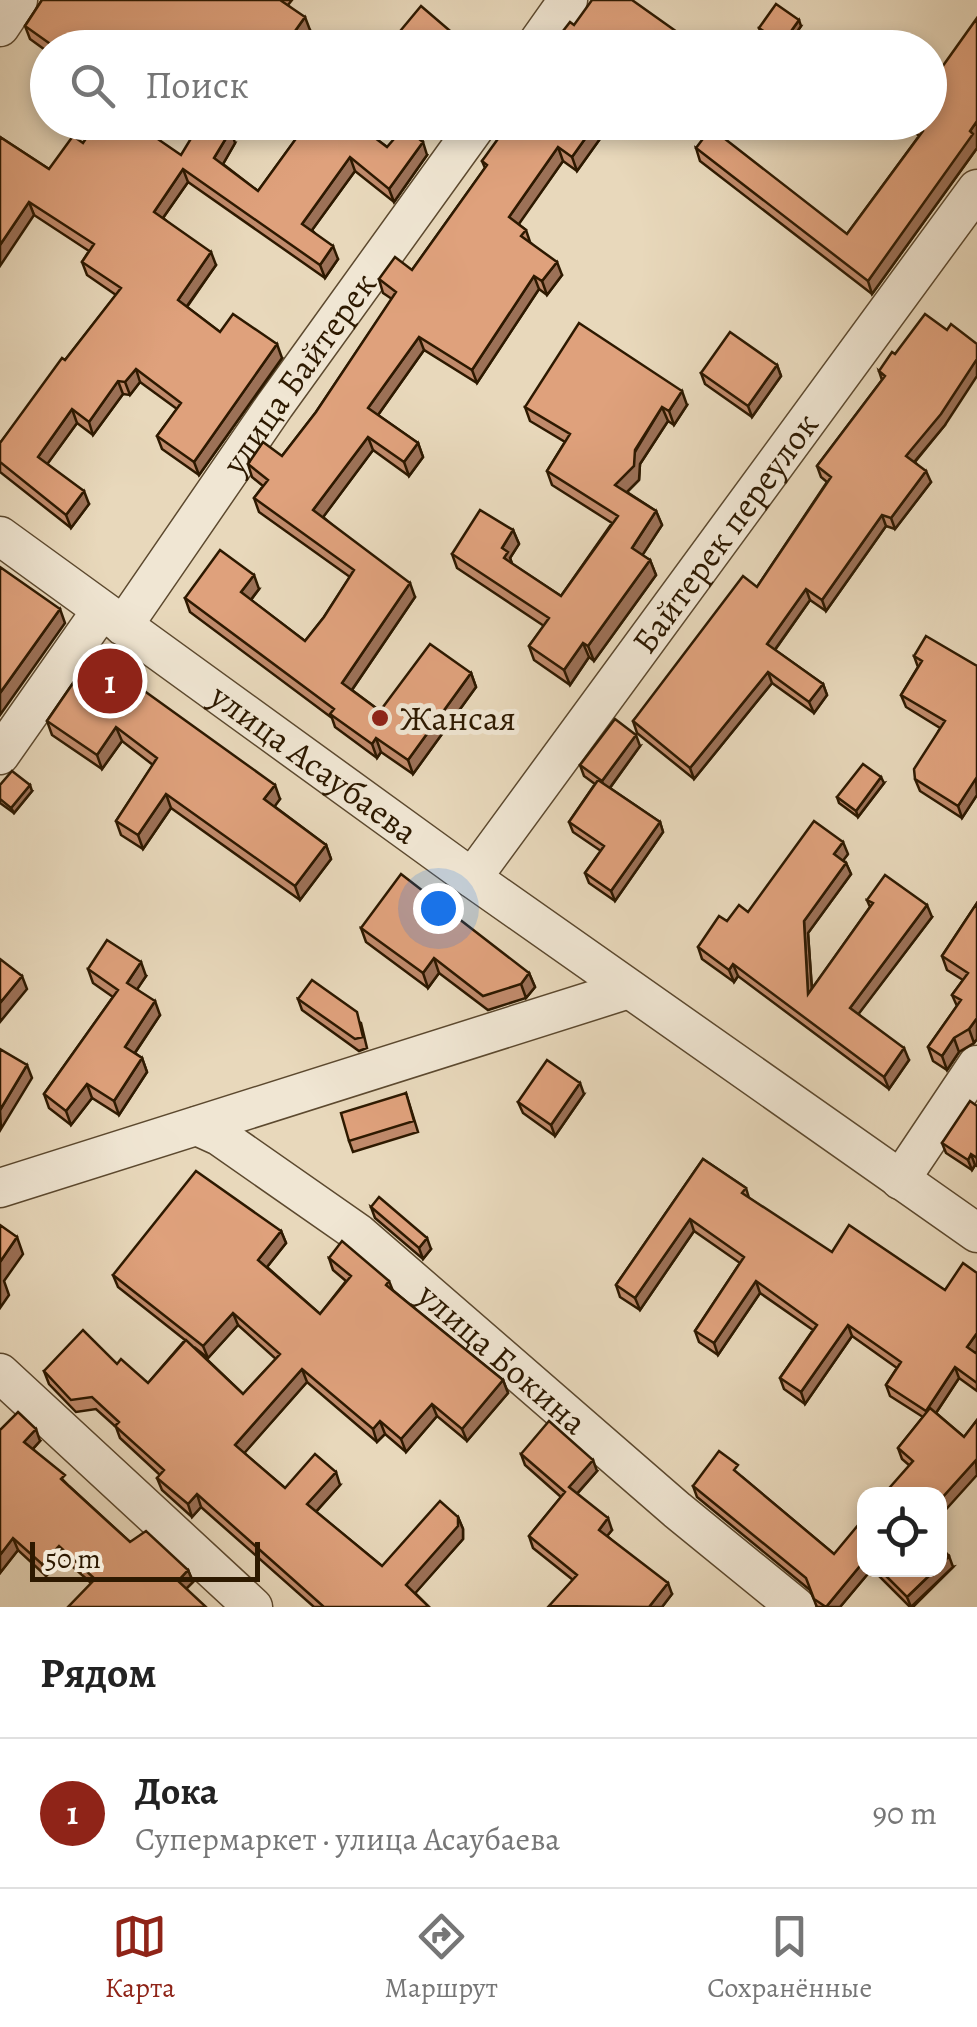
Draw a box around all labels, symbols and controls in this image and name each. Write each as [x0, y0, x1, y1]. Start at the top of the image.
search box [30, 30, 947, 140]
icon: search [65, 58, 120, 113]
text: Поиск [145, 59, 249, 111]
street label: улица Байтерек [210, 262, 387, 485]
street label: Байтерек переулок [621, 402, 829, 663]
pin: 1 [78, 644, 142, 718]
street label: улица Асаубаева [200, 672, 428, 855]
place label: Жансая [400, 694, 516, 742]
marker: Жансая [369, 707, 391, 729]
your location [413, 883, 464, 934]
street label: улица Бокина [407, 1271, 598, 1445]
map controls [857, 1487, 947, 1577]
button: locate [857, 1487, 947, 1577]
scale bar [30, 1537, 260, 1582]
text: 50 m [45, 1540, 101, 1578]
text: Рядом [40, 1644, 157, 1701]
text: Дока [135, 1765, 218, 1817]
text: 1 [67, 1791, 78, 1835]
text: 90 m [872, 1791, 937, 1835]
text: Супермаркет · улица Асаубаева [135, 1817, 560, 1861]
tab: Карта [105, 1909, 175, 2007]
tab: Маршрут [385, 1909, 498, 2007]
tab: Сохранённые [707, 1909, 872, 2007]

